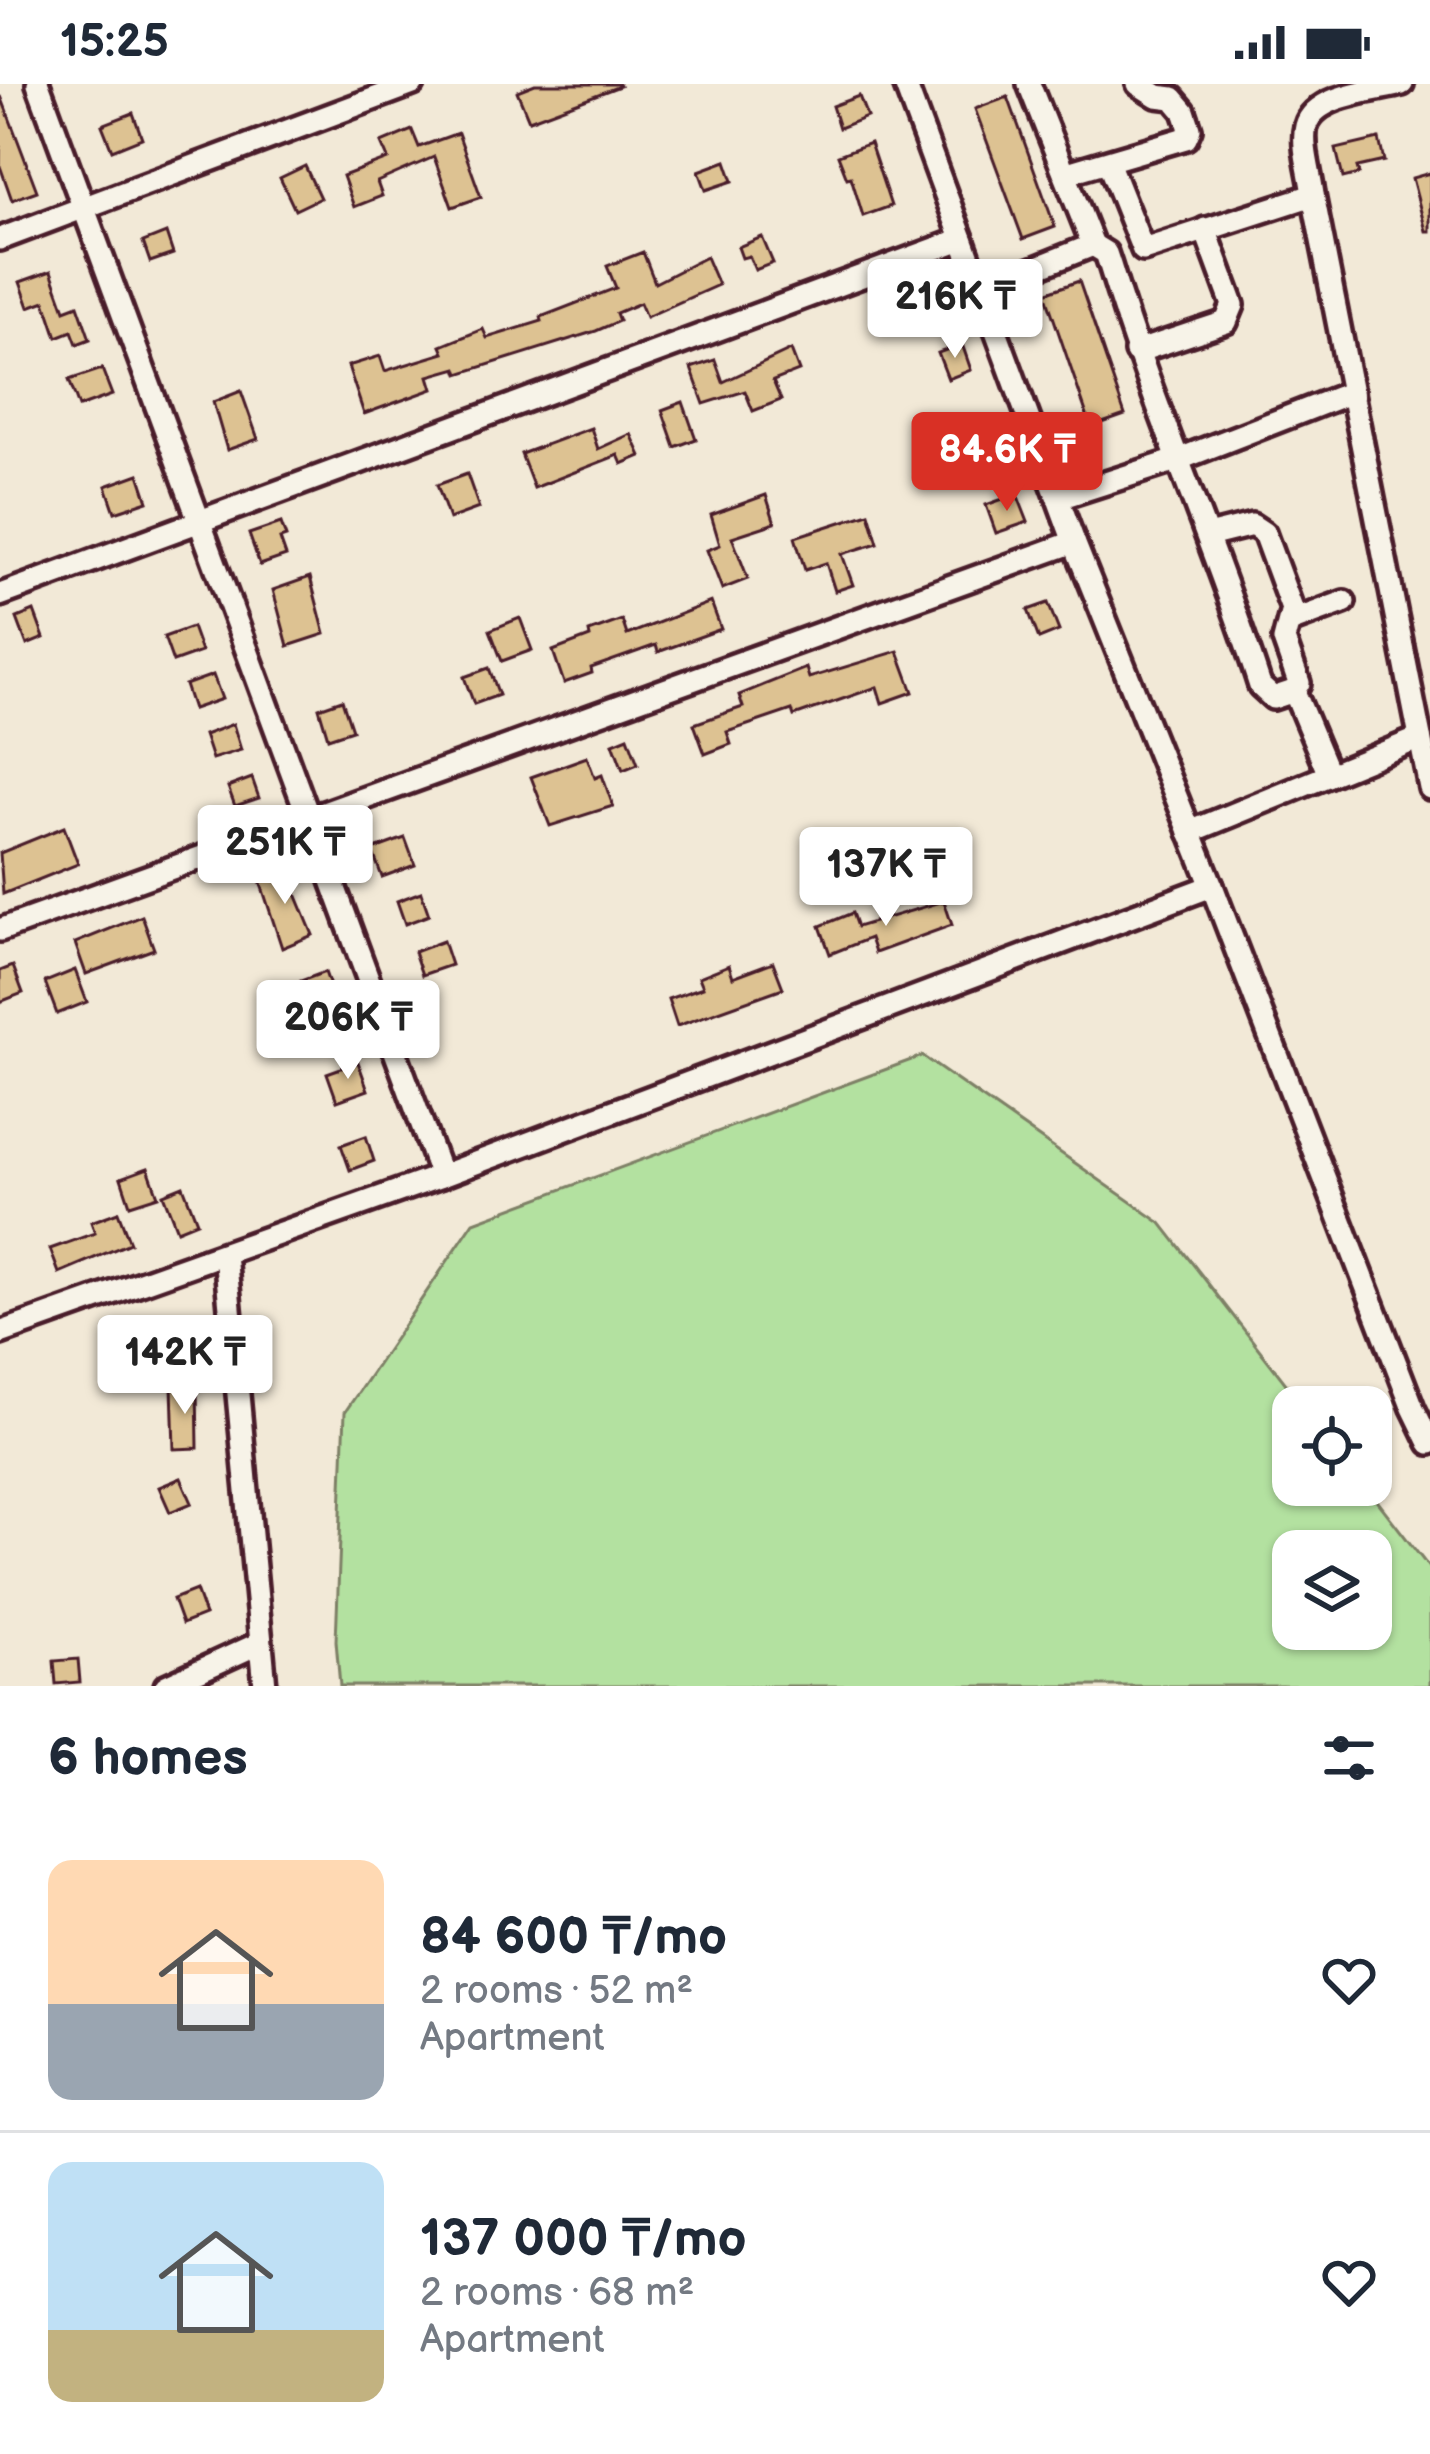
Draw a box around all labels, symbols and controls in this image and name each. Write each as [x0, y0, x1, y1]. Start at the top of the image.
text: 15:25 [60, 15, 169, 70]
pin: 216K ₸ [857, 259, 1053, 361]
text: 216K ₸ [895, 274, 1015, 321]
pin: 84.6K ₸ [896, 412, 1118, 514]
text: 84.6K ₸ [939, 427, 1075, 474]
pin: 251K ₸ [187, 805, 383, 907]
text: 251K ₸ [225, 820, 345, 867]
pin: 137K ₸ [788, 827, 984, 929]
text: 137K ₸ [826, 842, 946, 889]
pin: 206K ₸ [250, 980, 446, 1082]
text: 206K ₸ [284, 995, 412, 1042]
pin: 142K ₸ [87, 1315, 283, 1417]
text: 142K ₸ [124, 1330, 246, 1377]
map controls [1272, 1386, 1392, 1650]
button: locate [1272, 1386, 1392, 1506]
button: layers [1272, 1530, 1392, 1650]
icon: filters [1316, 1725, 1382, 1791]
text: 6 homes [48, 1728, 248, 1789]
text: 84 600 ₸/mo [420, 1907, 727, 1968]
icon: home [144, 1908, 288, 2052]
icon: heart [1316, 1947, 1382, 2013]
text: 2 rooms · 52 m² [420, 1968, 693, 2015]
text: Apartment [420, 2015, 604, 2062]
text: 137 000 ₸/mo [420, 2209, 747, 2270]
icon: home [144, 2210, 288, 2354]
icon: heart [1316, 2249, 1382, 2315]
text: 2 rooms · 68 m² [420, 2270, 694, 2317]
text: Apartment [420, 2317, 604, 2364]

